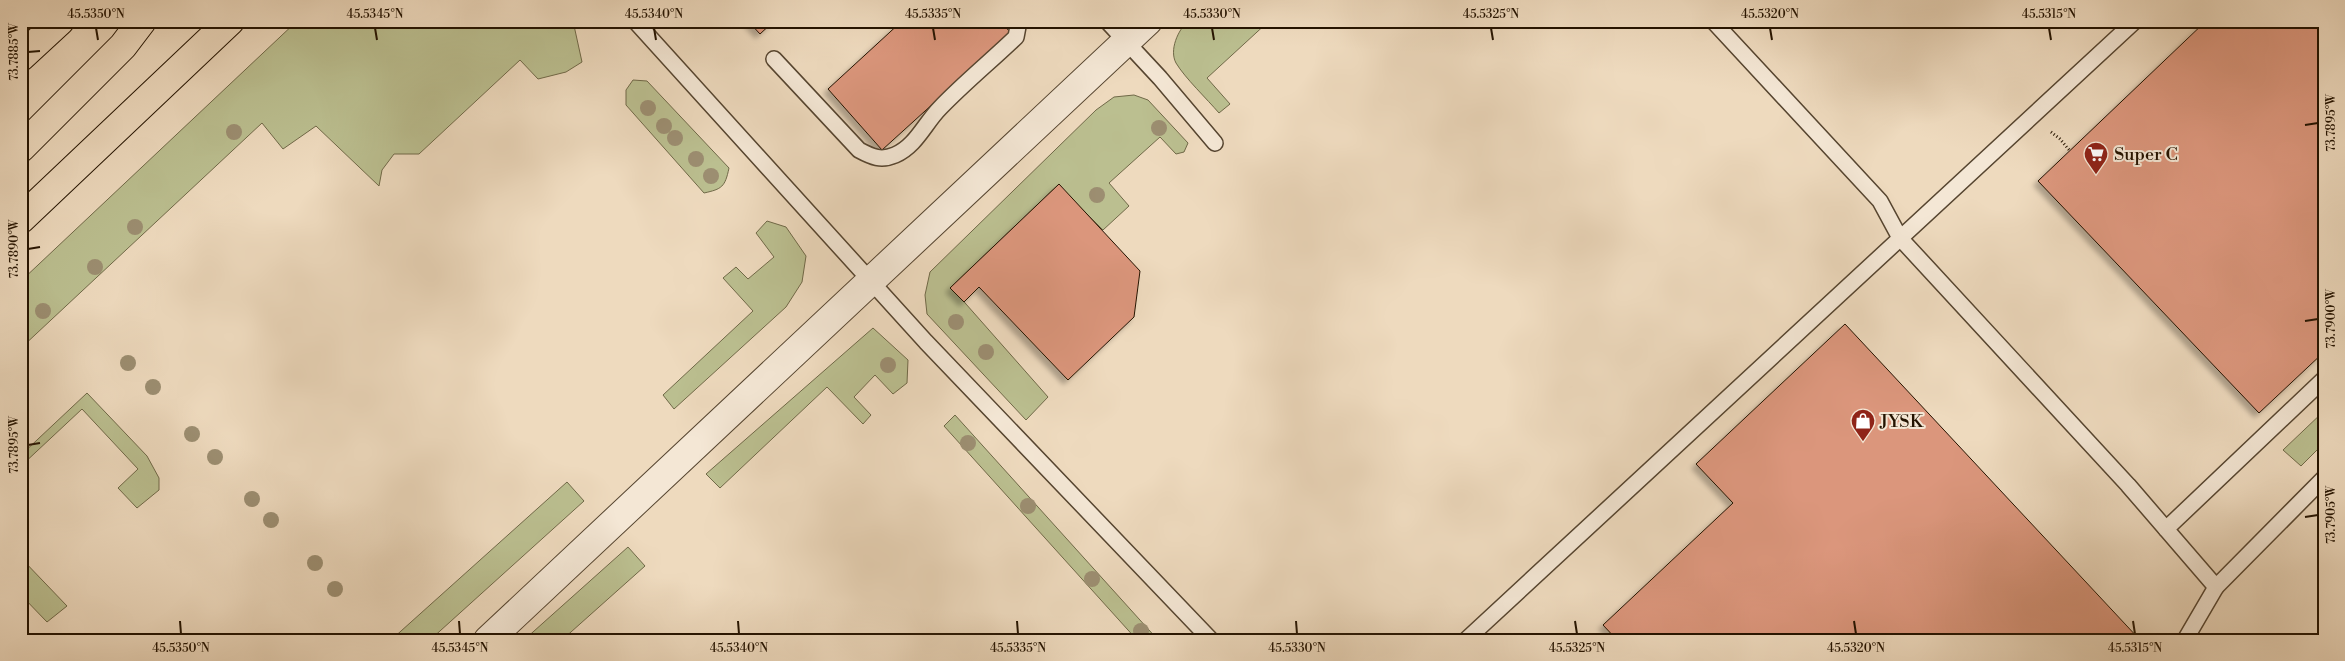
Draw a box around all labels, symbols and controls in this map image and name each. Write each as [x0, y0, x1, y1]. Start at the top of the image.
text: 45.5350°N [67, 7, 125, 22]
text: 45.5345°N [347, 7, 404, 22]
text: 45.5340°N [625, 7, 683, 22]
text: 45.5335°N [905, 7, 961, 22]
text: 45.5330°N [1183, 7, 1241, 22]
text: 45.5325°N [1463, 7, 1519, 22]
text: 45.5320°N [1741, 7, 1799, 22]
text: 45.5315°N [2022, 7, 2076, 22]
text: 73.7885°W [7, 22, 22, 81]
text: 73.7895°W [2324, 93, 2339, 152]
supermarket icon: Super C [2083, 141, 2109, 175]
place label: Super C [2114, 143, 2178, 166]
text: 73.7890°W [7, 218, 22, 278]
text: 73.7900°W [2324, 288, 2339, 349]
shop icon: JYSK [1850, 408, 1876, 442]
place label: JYSK [1879, 410, 1925, 433]
text: 73.7895°W [7, 415, 22, 474]
text: 73.7905°W [2324, 485, 2339, 544]
text: 45.5350°N [152, 641, 210, 656]
text: 45.5345°N [432, 641, 489, 656]
text: 45.5340°N [710, 641, 768, 656]
text: 45.5335°N [990, 641, 1046, 656]
text: 45.5330°N [1268, 641, 1326, 656]
text: 45.5325°N [1549, 641, 1605, 656]
text: 45.5320°N [1827, 641, 1885, 656]
text: 45.5315°N [2108, 641, 2162, 656]

